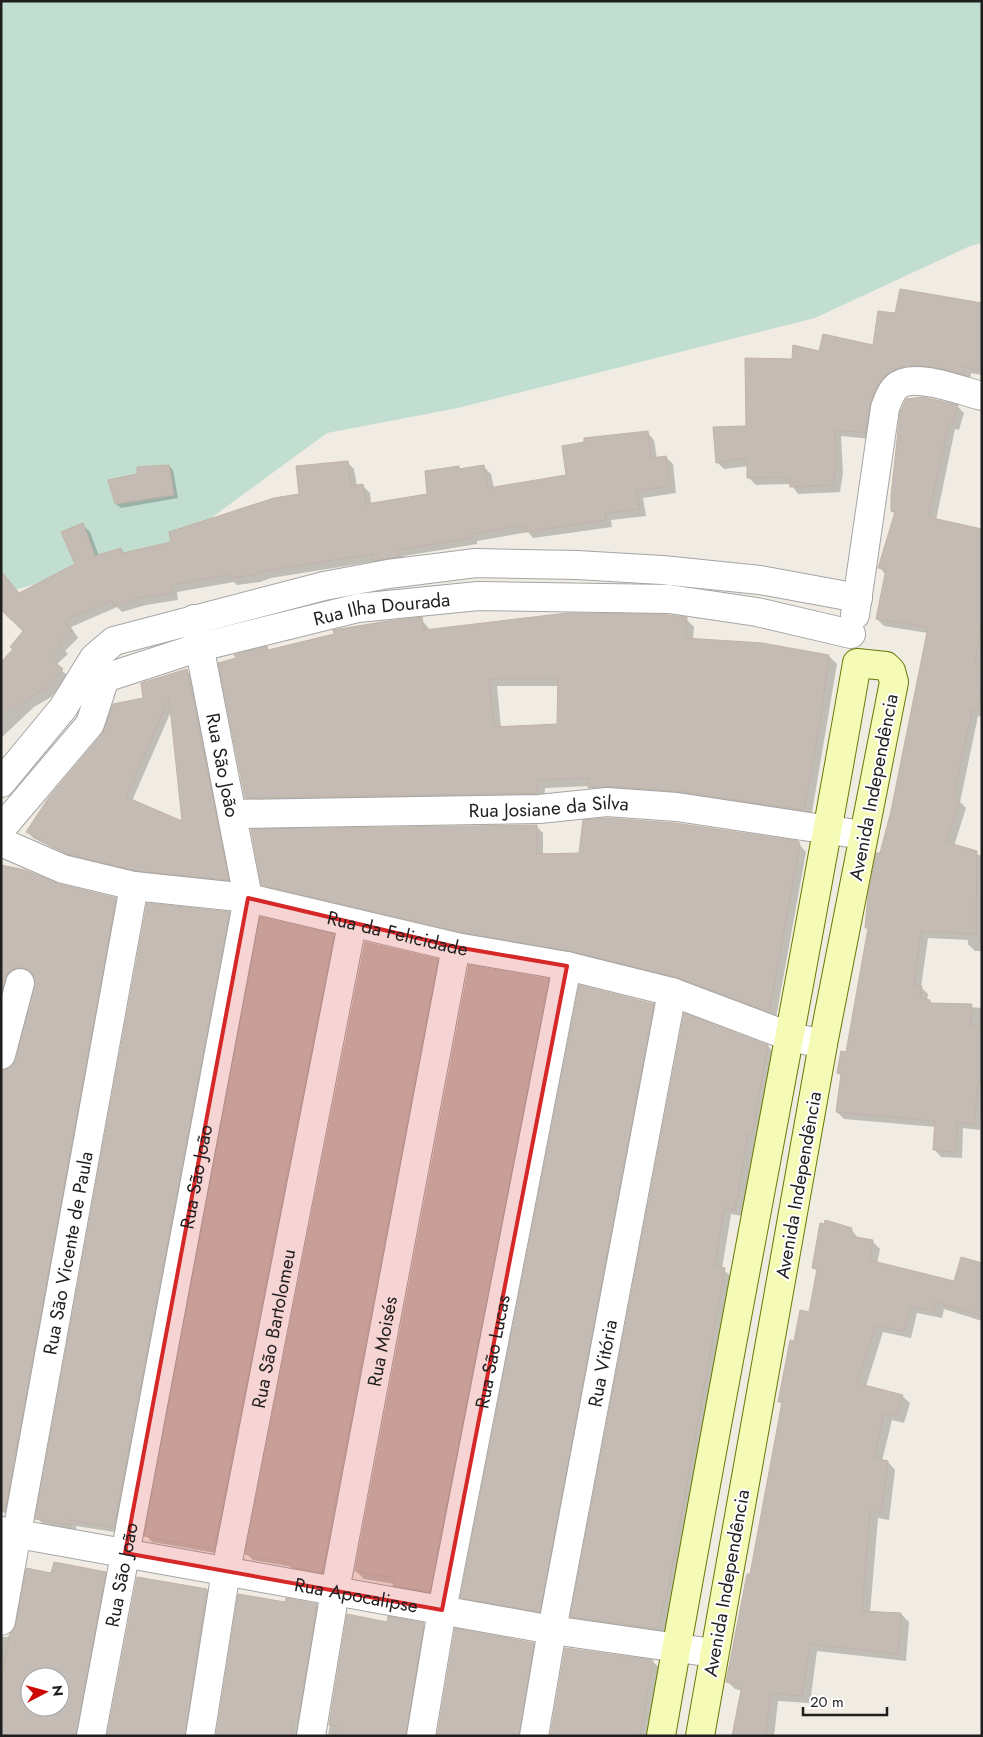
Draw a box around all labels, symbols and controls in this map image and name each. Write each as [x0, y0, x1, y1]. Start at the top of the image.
street label: Rua Ilha Dourada [310, 586, 451, 633]
street label: Avenida Independência [842, 691, 905, 883]
street label: Rua São João [199, 711, 246, 820]
street label: Rua Josiane da Silva [468, 789, 630, 824]
street label: Rua da Felicidade [324, 904, 470, 963]
street label: Avenida Independência [769, 1089, 828, 1281]
street label: Rua São João [173, 1122, 219, 1231]
street label: Rua São Vicente de Paula [36, 1149, 100, 1357]
street label: Rua São Bartolomeu [245, 1247, 302, 1411]
street label: Rua São Lucas [468, 1292, 517, 1411]
street label: Rua Moisés [361, 1294, 404, 1389]
street label: Rua Vitória [581, 1317, 624, 1409]
street label: Avenida Independência [697, 1487, 756, 1679]
street label: Rua São João [99, 1520, 145, 1629]
street label: Rua Apocalipse [292, 1571, 420, 1620]
north arrow [20, 1667, 70, 1717]
text: N [47, 1684, 68, 1697]
scale bar [803, 1684, 887, 1716]
text: 20 m [810, 1691, 844, 1713]

